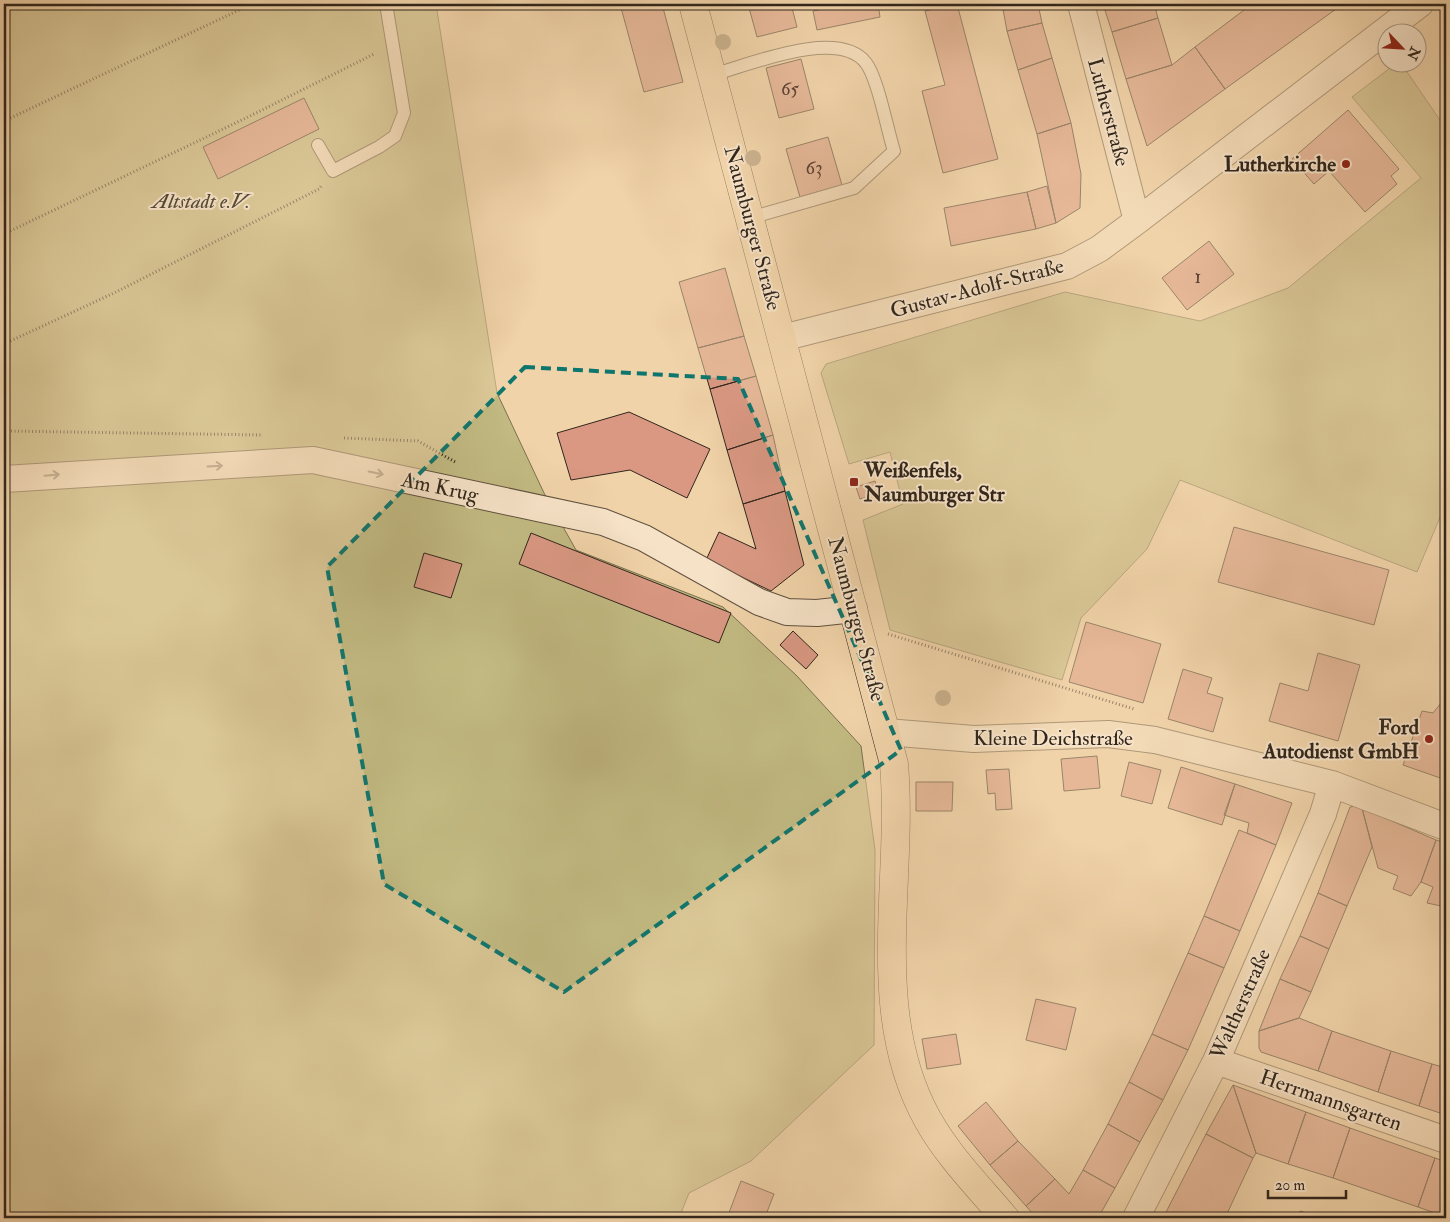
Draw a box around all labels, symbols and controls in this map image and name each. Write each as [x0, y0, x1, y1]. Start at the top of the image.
north arrow [1378, 22, 1428, 72]
text: N [1403, 43, 1424, 63]
street label: Lutherstraße [1081, 55, 1136, 169]
house number: 65 [781, 77, 800, 101]
street label: Naumburger Straße [718, 143, 788, 314]
place label: Lutherkirche [1224, 151, 1336, 178]
house number: 63 [806, 156, 822, 180]
marker: Lutherkirche [1340, 158, 1352, 170]
park label: Altstadt e.V. [150, 188, 252, 215]
street label: Gustav-Adolf-Straße [887, 252, 1067, 325]
house number: 1 [1195, 265, 1201, 289]
place label: Weißenfels, Naumburger Str [863, 457, 1006, 508]
one-way arrow [206, 461, 222, 470]
street label: Am Krug [398, 466, 481, 509]
one-way arrow [367, 469, 383, 479]
one-way arrow [44, 471, 60, 480]
marker: Weißenfels, Naumburger Str [848, 476, 860, 488]
street label: Naumburger Straße [822, 534, 892, 705]
place label: Ford Autodienst GmbH [1262, 714, 1420, 765]
street label: Kleine Deichstraße [973, 725, 1133, 752]
marker: Ford Autodienst GmbH [1423, 733, 1435, 745]
street label: Waltherstraße [1204, 944, 1277, 1065]
street label: Herrmannsgarten [1256, 1064, 1406, 1137]
scale bar [1268, 1167, 1345, 1199]
text: 20 m [1275, 1176, 1305, 1195]

